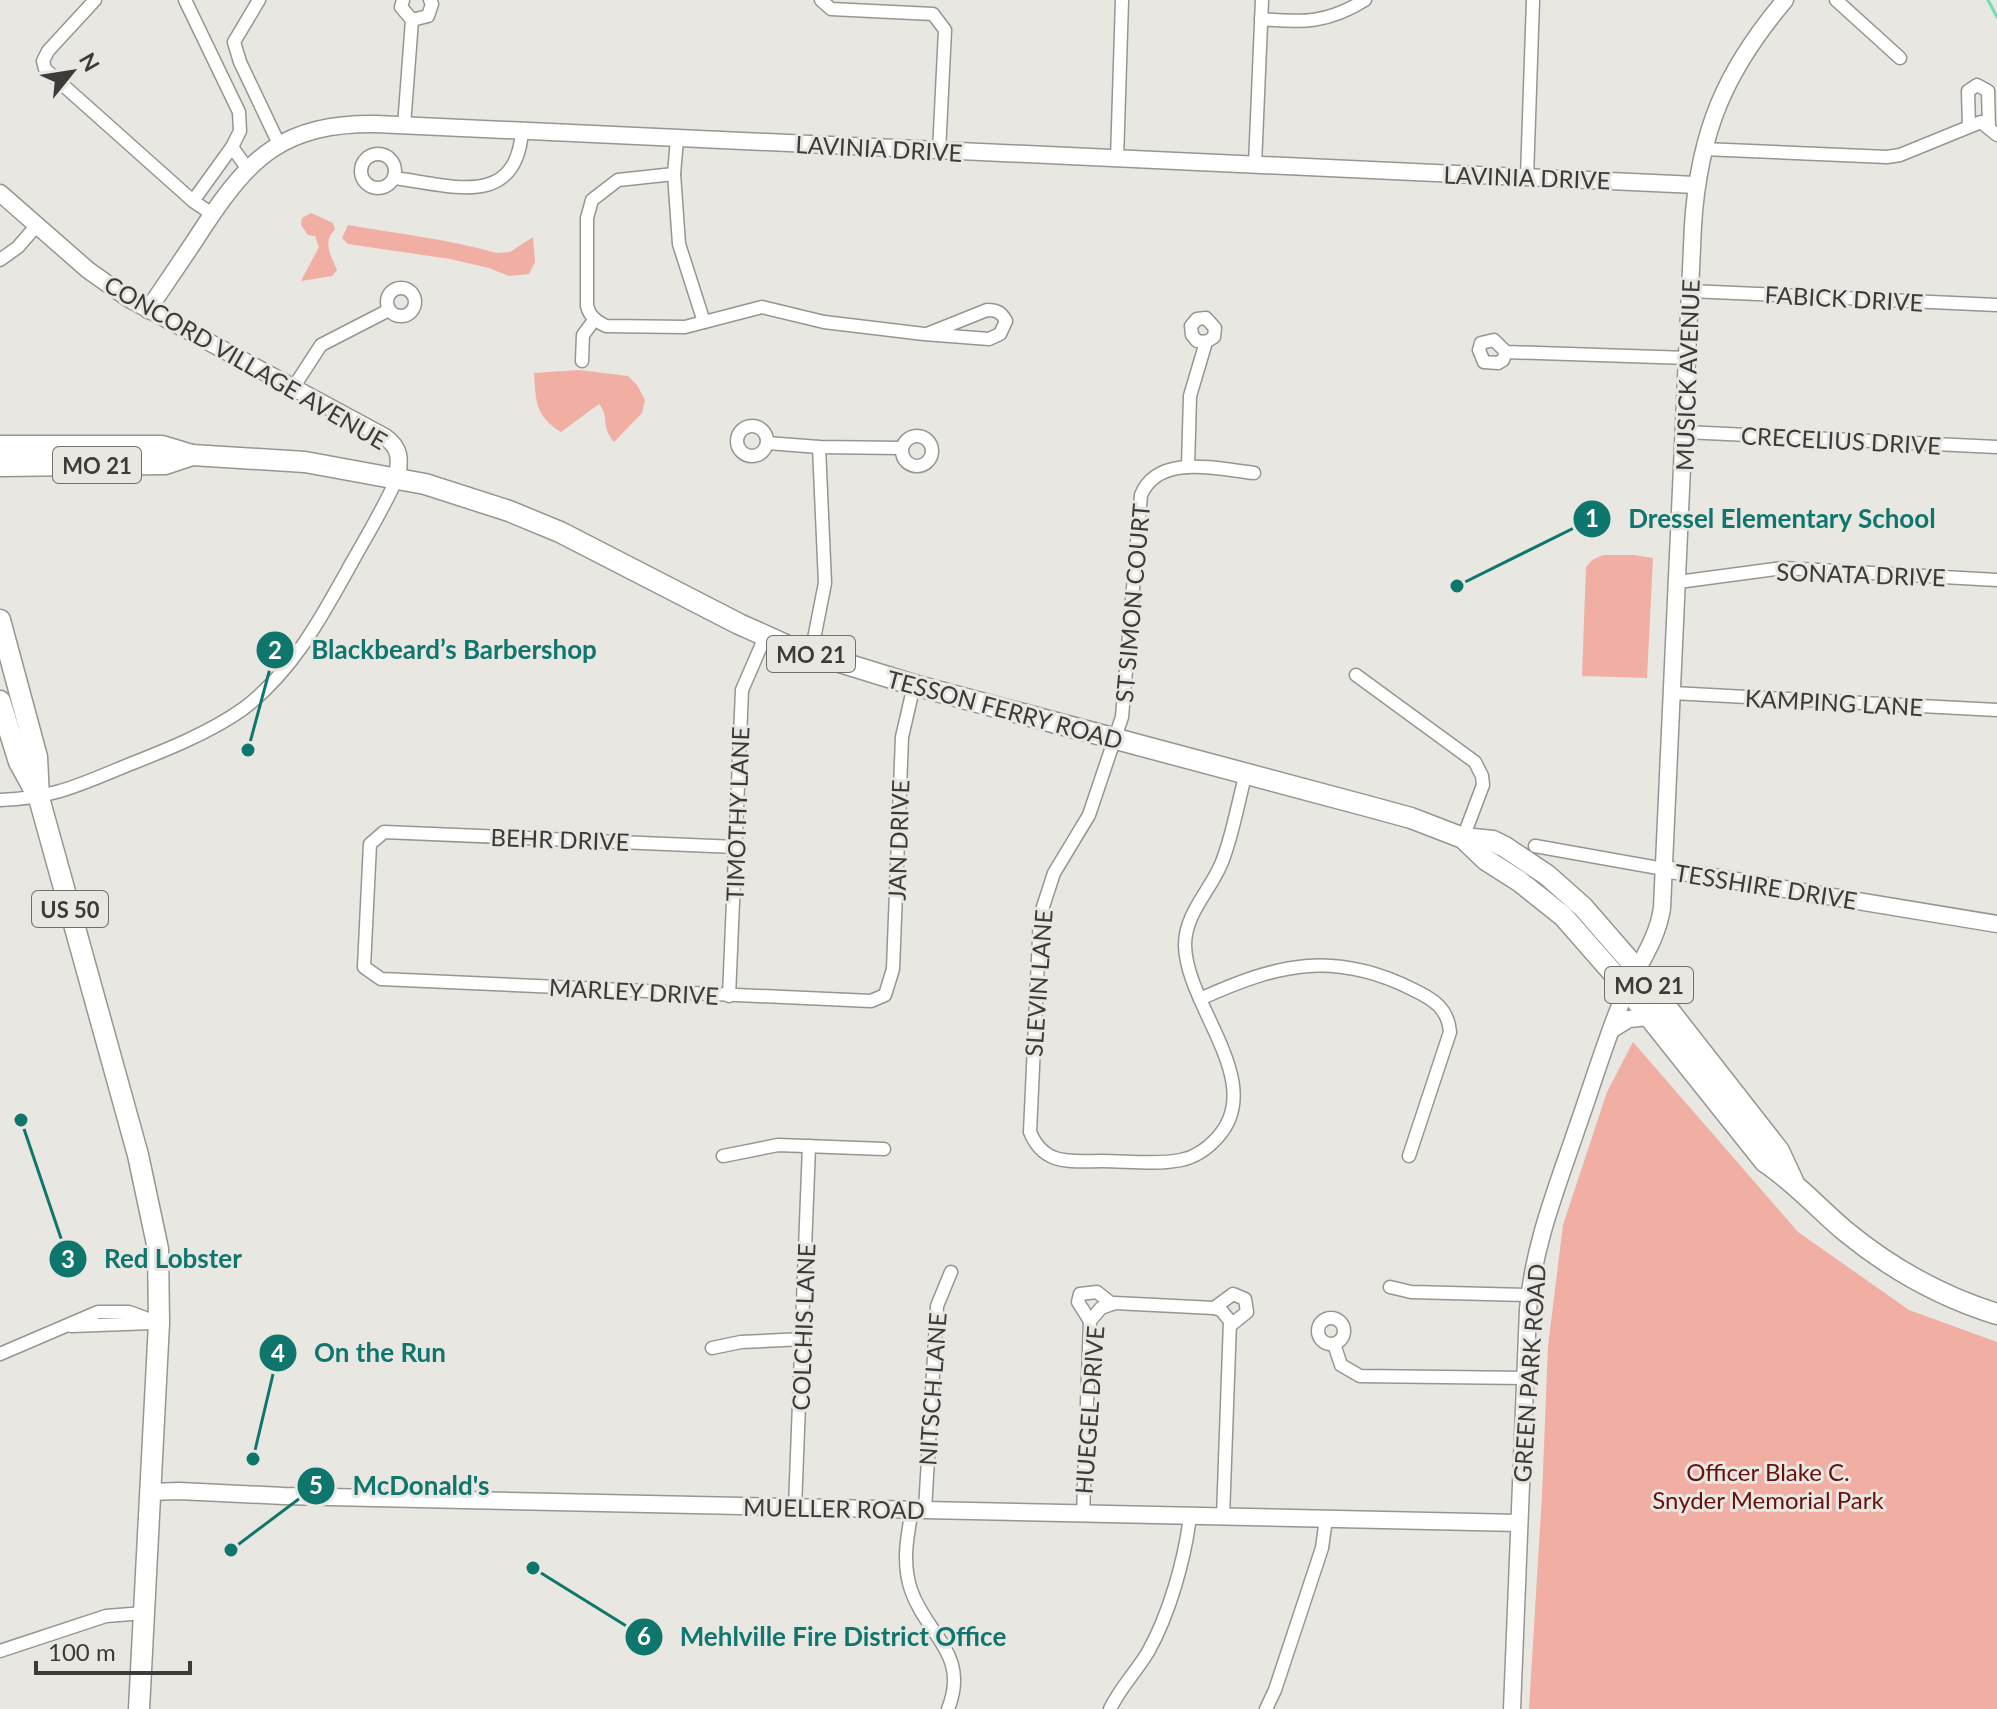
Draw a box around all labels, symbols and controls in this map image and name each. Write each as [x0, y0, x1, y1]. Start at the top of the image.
north arrow [32, 32, 112, 112]
text: N [74, 48, 106, 76]
street label: LAVINIA DRIVE [795, 129, 963, 167]
street label: LAVINIA DRIVE [1443, 160, 1611, 194]
street label: CONCORD VILLAGE AVENUE [99, 269, 393, 455]
street label: MUSICK AVENUE [1669, 279, 1705, 471]
street label: FABICK DRIVE [1764, 279, 1924, 317]
street label: CRECELIUS DRIVE [1740, 420, 1942, 460]
road number: MO 21 [53, 447, 141, 483]
callout: Dressel Elementary School [1572, 494, 1952, 544]
street label: ST SIMON COURT [1109, 502, 1155, 704]
text: Dressel Elementary School [1628, 502, 1936, 534]
text: 1 [1585, 503, 1599, 532]
street label: SONATA DRIVE [1776, 557, 1946, 591]
callout: Blackbeard’s Barbershop [255, 625, 612, 675]
text: Blackbeard’s Barbershop [311, 633, 597, 665]
text: 2 [268, 635, 282, 664]
road number: MO 21 [767, 636, 855, 672]
street label: TESSON FERRY ROAD [884, 664, 1126, 754]
street label: KAMPING LANE [1744, 683, 1924, 721]
street label: TIMOTHY LANE [719, 726, 755, 902]
street label: JAN DRIVE [881, 779, 915, 901]
street label: BEHR DRIVE [490, 822, 630, 856]
street label: TESSHIRE DRIVE [1673, 857, 1859, 915]
road number: US 50 [32, 891, 108, 927]
street label: SLEVIN LANE [1018, 908, 1058, 1058]
road number: MO 21 [1605, 967, 1693, 1003]
street label: MARLEY DRIVE [548, 972, 720, 1010]
callout: Red Lobster [48, 1234, 258, 1284]
text: Red Lobster [104, 1242, 242, 1274]
street label: COLCHIS LANE [786, 1243, 820, 1411]
text: 3 [61, 1244, 75, 1273]
street label: GREEN PARK ROAD [1507, 1263, 1551, 1483]
street label: NITSCH LANE [912, 1311, 952, 1467]
street label: HUEGEL DRIVE [1069, 1325, 1109, 1495]
callout: On the Run [258, 1328, 462, 1378]
text: On the Run [314, 1336, 446, 1368]
text: 4 [271, 1338, 285, 1367]
park label: Officer Blake C. Snyder Memorial Park [1652, 1457, 1885, 1514]
callout: McDonald's [296, 1461, 505, 1511]
text: McDonald's [353, 1469, 489, 1501]
text: 5 [309, 1470, 323, 1499]
street label: MUELLER ROAD [743, 1492, 925, 1524]
callout: Mehlville Fire District Office [624, 1612, 1023, 1662]
text: Mehlville Fire District Office [680, 1620, 1006, 1652]
text: 6 [637, 1621, 651, 1650]
scale bar [36, 1625, 190, 1675]
text: 100 m [48, 1637, 116, 1666]

